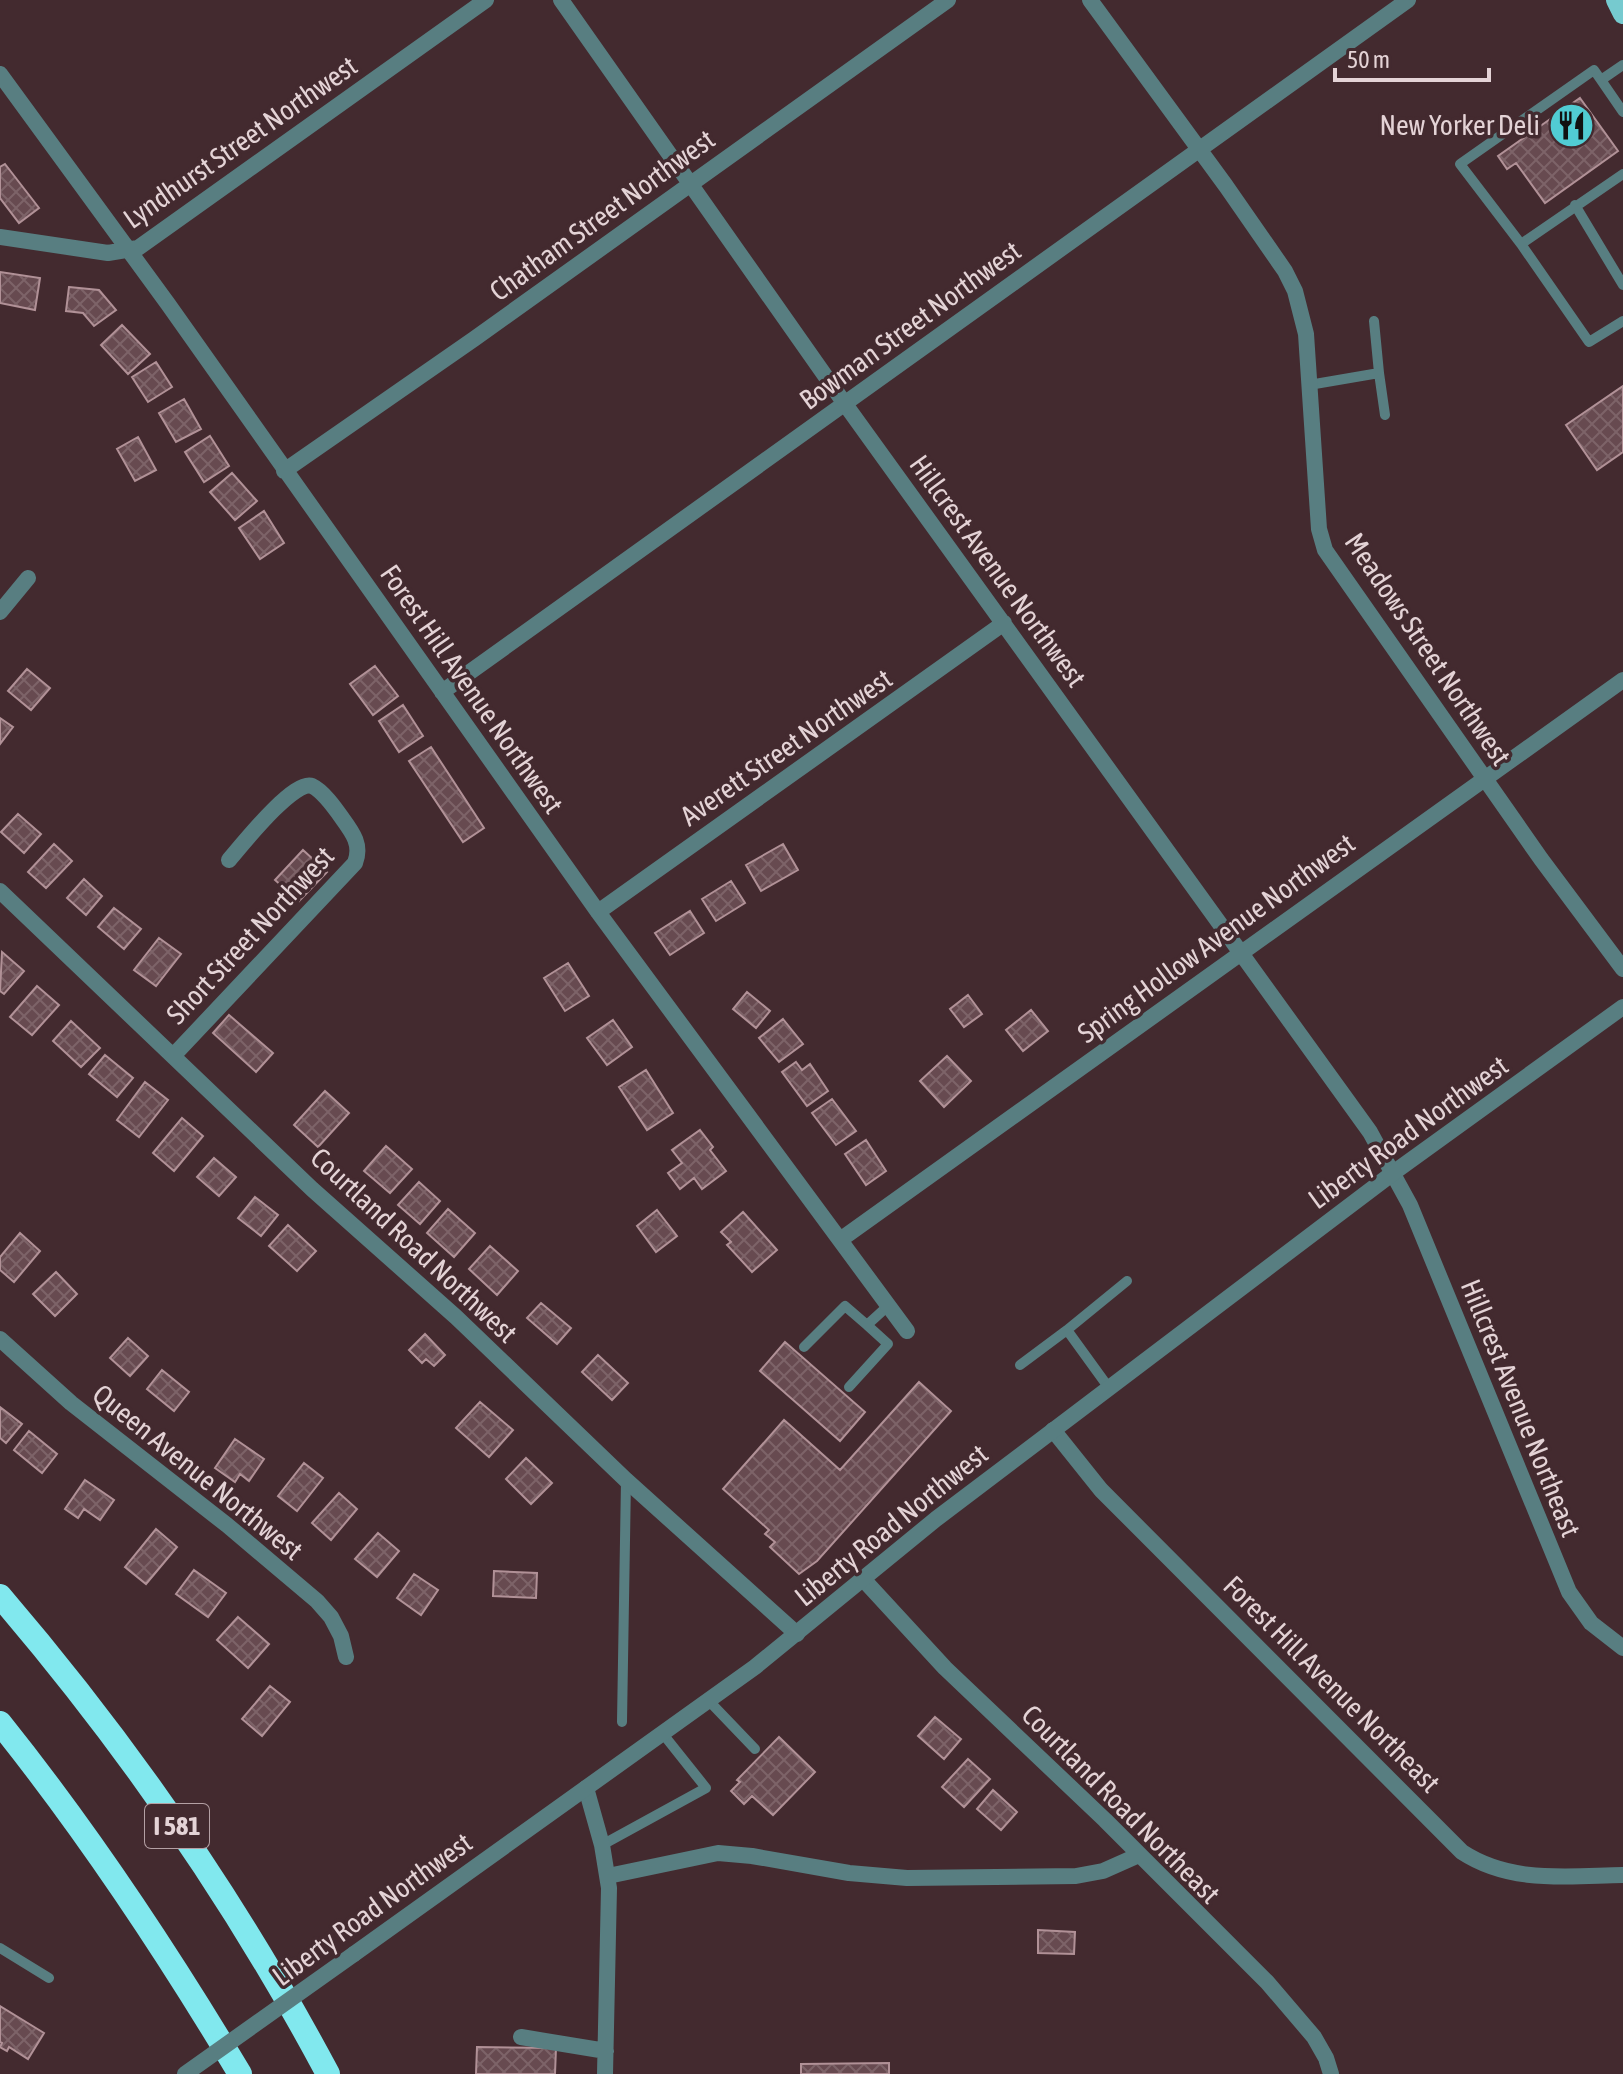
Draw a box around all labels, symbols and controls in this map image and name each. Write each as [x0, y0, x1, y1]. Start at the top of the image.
scale bar [1335, 32, 1489, 82]
text: 50 m [1347, 46, 1390, 73]
street label: Lyndhurst Street Northwest [117, 49, 363, 235]
restaurant icon: New Yorker Deli [1547, 101, 1595, 149]
place label: New Yorker Deli [1379, 109, 1540, 141]
street label: Chatham Street Northwest [484, 123, 720, 307]
street label: Bowman Street Northwest [793, 234, 1027, 416]
street label: Hillcrest Avenue Northwest [903, 449, 1093, 693]
street label: Meadows Street Northwest [1338, 527, 1518, 771]
street label: Forest Hill Avenue Northwest [374, 559, 570, 819]
street label: Averett Street Northwest [674, 662, 898, 832]
street label: Spring Hollow Avenue Northwest [1071, 827, 1361, 1049]
street label: Short Street Northwest [160, 840, 340, 1030]
street label: Liberty Road Northwest [1302, 1049, 1514, 1215]
street label: Courtland Road Northwest [304, 1141, 524, 1349]
street label: Hillcrest Avenue Northeast [1455, 1275, 1587, 1541]
street label: Queen Avenue Northwest [87, 1378, 309, 1566]
street label: Liberty Road Northwest [788, 1438, 994, 1612]
street label: Forest Hill Avenue Northeast [1217, 1569, 1447, 1799]
street label: Courtland Road Northeast [1015, 1698, 1227, 1910]
road number: I 581 [145, 1804, 209, 1848]
street label: Liberty Road Northwest [266, 1826, 478, 1992]

